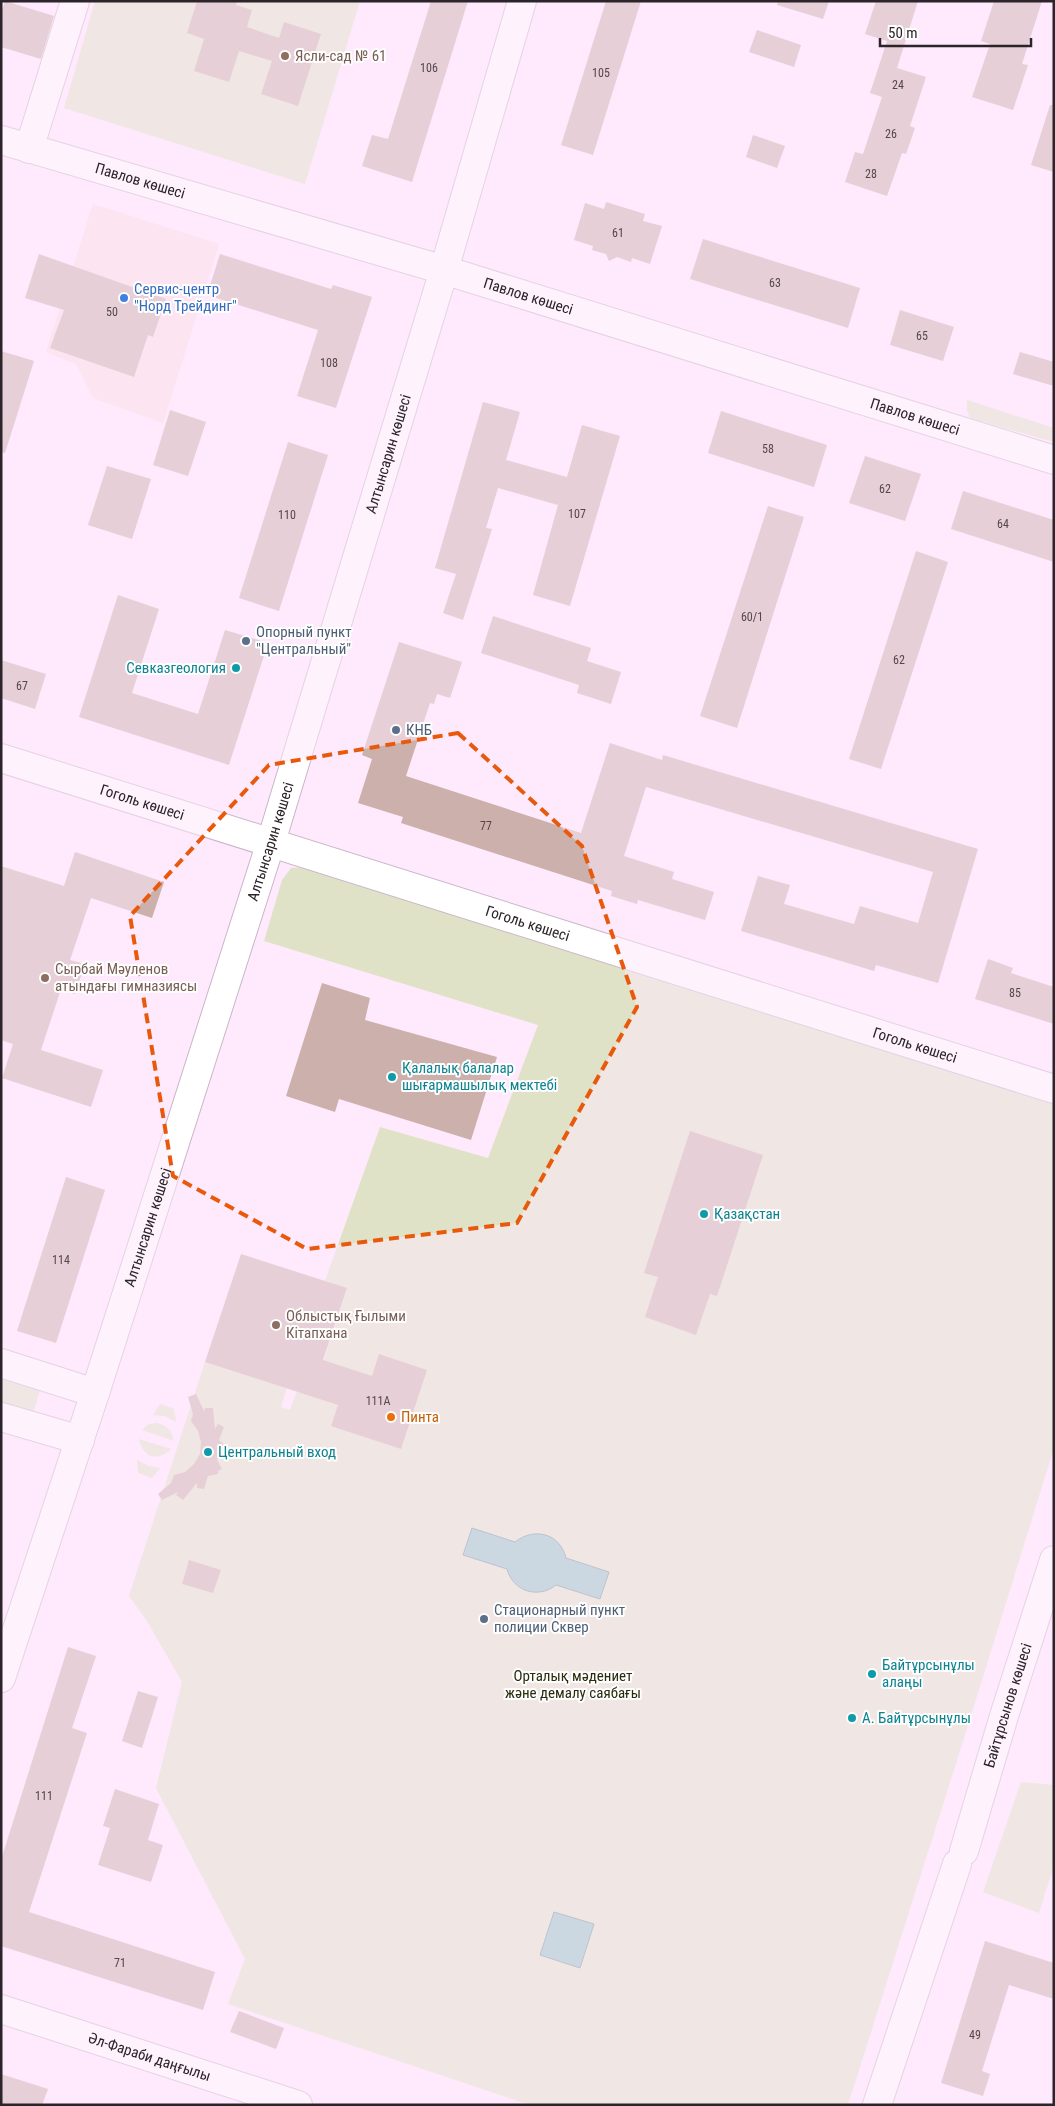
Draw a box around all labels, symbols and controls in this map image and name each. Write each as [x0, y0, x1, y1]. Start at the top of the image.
scale bar [880, 15, 1031, 47]
text: 50 m [888, 24, 918, 42]
place label: Ясли-сад № 61 [295, 47, 387, 65]
marker: Ясли-сад № 61 [279, 50, 291, 62]
house number: 106 [420, 61, 438, 75]
house number: 105 [592, 66, 610, 80]
house number: 24 [892, 78, 904, 92]
house number: 26 [885, 127, 897, 141]
street label: Павлов көшесі [93, 159, 187, 203]
house number: 28 [865, 167, 877, 181]
house number: 61 [612, 226, 624, 240]
street label: Павлов көшесі [481, 274, 575, 319]
house number: 63 [769, 276, 781, 290]
place label: Сервис-центр "Норд Трейдинг" [134, 280, 237, 315]
marker: Сервис-центр "Норд Трейдинг" [118, 292, 130, 304]
house number: 50 [106, 305, 118, 319]
house number: 65 [916, 329, 928, 343]
house number: 108 [320, 356, 338, 370]
street label: Алтынсарин көшесі [362, 392, 415, 516]
street label: Павлов көшесі [868, 394, 962, 439]
house number: 58 [762, 442, 774, 456]
house number: 62 [879, 482, 891, 496]
house number: 107 [568, 507, 586, 521]
house number: 110 [278, 508, 296, 522]
house number: 64 [997, 517, 1009, 531]
house number: 60/1 [741, 610, 763, 624]
place label: Опорный пункт "Центральный" [256, 623, 352, 658]
marker: Опорный пункт "Центральный" [240, 635, 252, 647]
house number: 62 [893, 653, 905, 667]
place label: Севказгеология [126, 659, 226, 677]
marker: Севказгеология [230, 662, 242, 674]
house number: 67 [16, 679, 28, 693]
place label: КНБ [406, 721, 432, 739]
marker: КНБ [390, 724, 402, 736]
street label: Алтынсарин көшесі [244, 780, 298, 903]
street label: Гоголь көшесі [98, 781, 186, 824]
house number: 77 [480, 819, 492, 833]
street label: Гоголь көшесі [483, 902, 572, 945]
place label: Сырбай Мәуленов атындағы гимназиясы [55, 960, 197, 995]
marker: Сырбай Мәуленов атындағы гимназиясы [39, 972, 51, 984]
house number: 85 [1009, 986, 1021, 1000]
street label: Гоголь көшесі [871, 1024, 959, 1067]
place label: Қалалық балалар шығармашылық мектебі [402, 1059, 557, 1094]
marker: Қалалық балалар шығармашылық мектебі [386, 1071, 398, 1083]
street label: Алтынсарин көшесі [121, 1166, 175, 1289]
place label: Қазақстан [714, 1205, 780, 1223]
marker: Қазақстан [698, 1208, 710, 1220]
house number: 114 [52, 1253, 70, 1267]
place label: Облыстық Ғылыми Кітапхана [286, 1307, 406, 1342]
marker: Облыстық Ғылыми Кітапхана [270, 1319, 282, 1331]
house number: 111A [366, 1394, 390, 1408]
place label: Пинта [401, 1408, 439, 1426]
marker: Пинта [385, 1411, 397, 1423]
place label: Центральный вход [218, 1443, 336, 1461]
marker: Центральный вход [202, 1446, 214, 1458]
place label: Стационарный пункт полиции Сквер [494, 1601, 625, 1636]
marker: Стационарный пункт полиции Сквер [478, 1613, 490, 1625]
street label: Байтұрсынов көшесі [980, 1641, 1036, 1770]
place label: Байтұрсынұлы алаңы [882, 1656, 975, 1691]
park label: Орталық мәдениет және демалу саябағы [505, 1667, 641, 1702]
marker: Байтұрсынұлы алаңы [866, 1668, 878, 1680]
place label: А. Байтұрсынұлы [862, 1709, 971, 1727]
marker: А. Байтұрсынұлы [846, 1712, 858, 1724]
house number: 111 [35, 1789, 53, 1803]
house number: 71 [114, 1956, 126, 1970]
house number: 49 [969, 2028, 981, 2042]
street label: Әл-Фараби даңғылы [86, 2029, 213, 2085]

